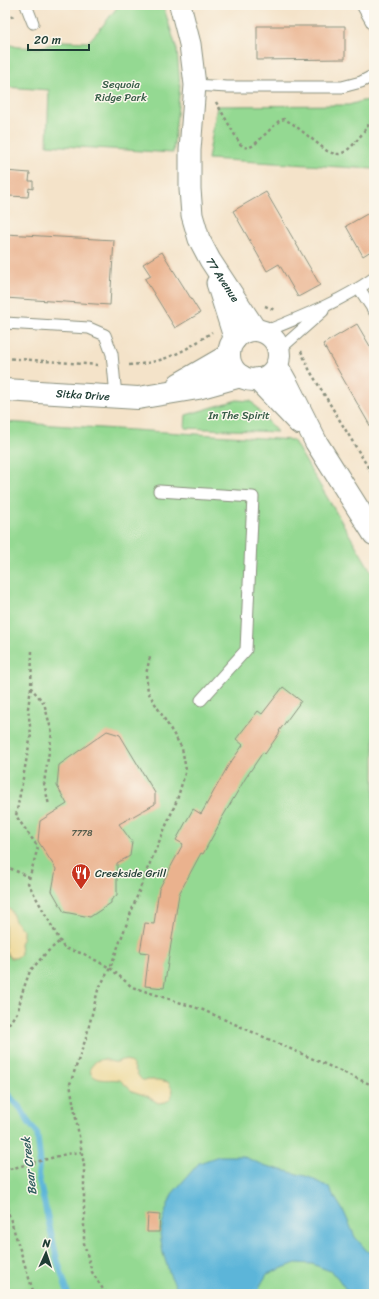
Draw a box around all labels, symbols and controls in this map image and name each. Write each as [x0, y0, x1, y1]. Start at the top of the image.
scale bar [28, 26, 89, 52]
text: 20 m [34, 29, 61, 51]
park label: Sequoia Ridge Park [95, 75, 147, 107]
street label: 77 Avenue [201, 253, 245, 307]
street label: Sitka Drive [55, 384, 111, 406]
park label: In The Spirit [207, 406, 270, 425]
house number: 7778 [72, 825, 93, 841]
restaurant icon: Creekside Grill [70, 862, 92, 890]
place label: Creekside Grill [95, 864, 167, 883]
water label: Bear Creek [14, 1135, 43, 1196]
north arrow [26, 1233, 66, 1273]
text: N [41, 1234, 51, 1253]

